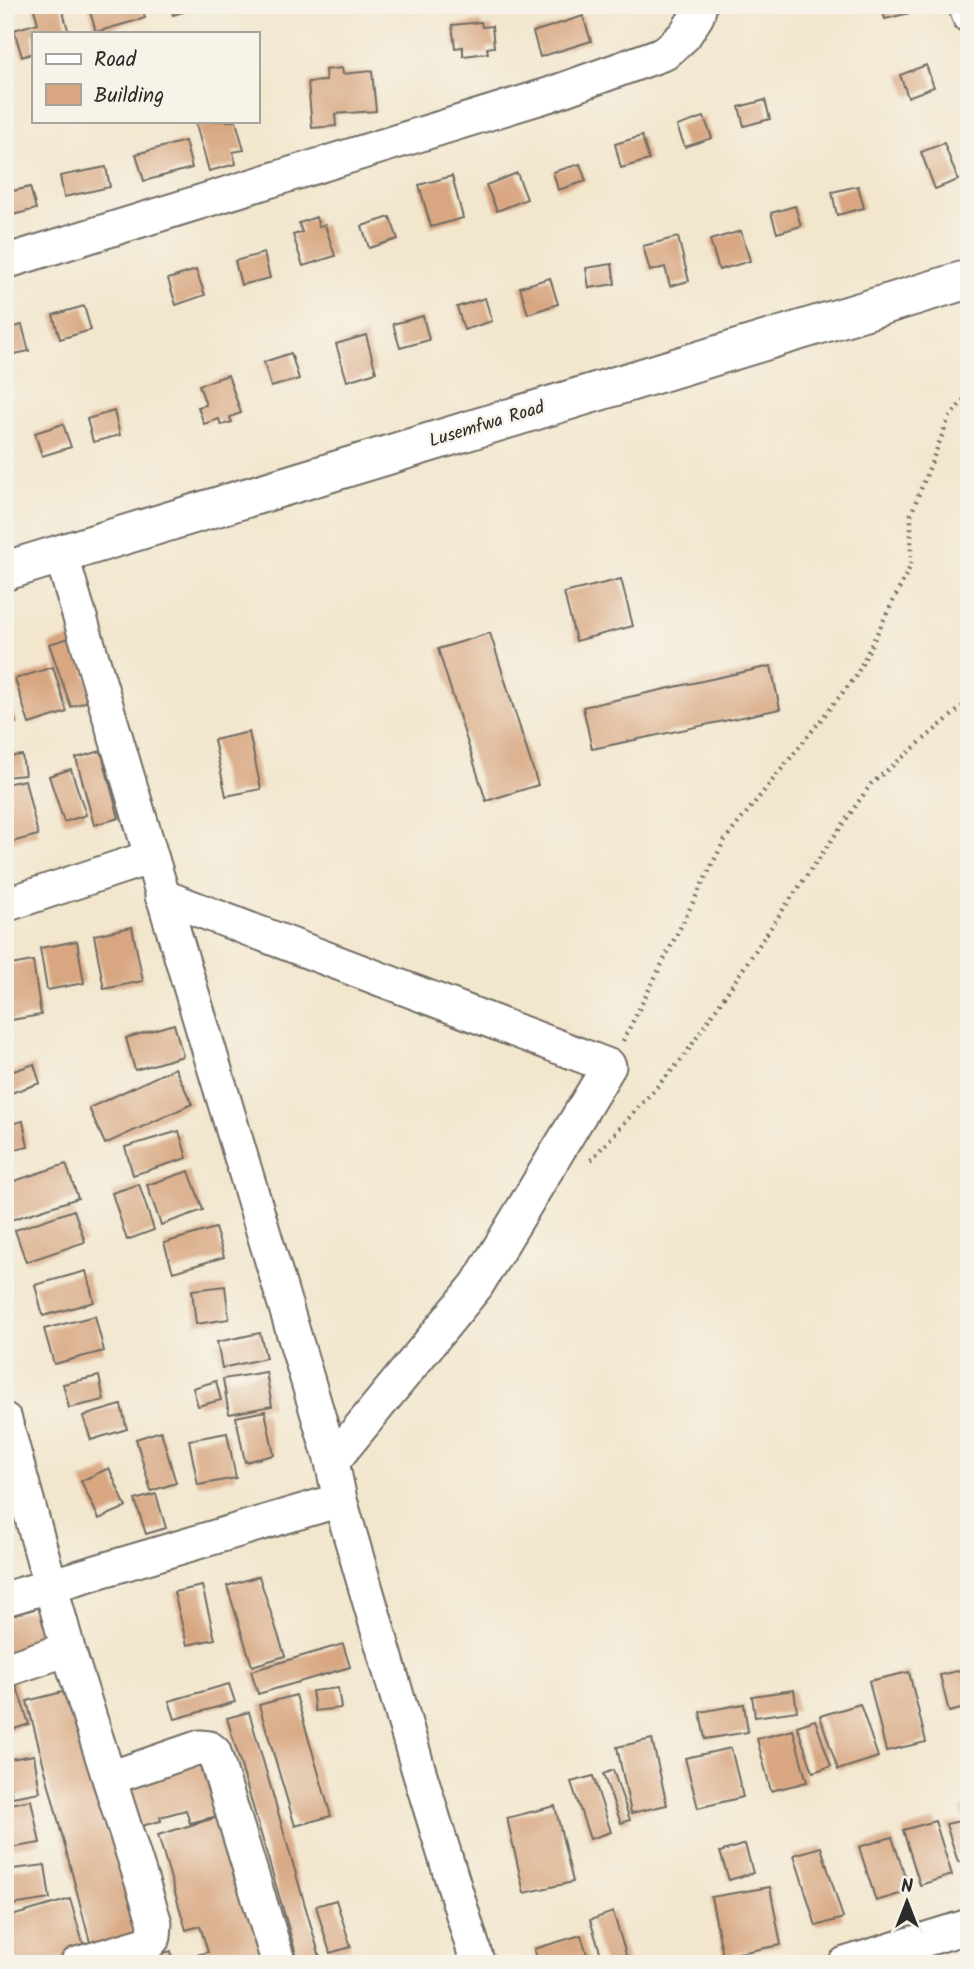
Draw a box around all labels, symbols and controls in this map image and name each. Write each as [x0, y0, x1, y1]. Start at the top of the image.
legend [32, 32, 259, 122]
text: Road [94, 44, 137, 77]
text: Building [94, 80, 164, 113]
street label: Lusemfwa Road [426, 393, 549, 456]
north arrow [872, 1868, 942, 1938]
text: N [901, 1872, 913, 1902]

